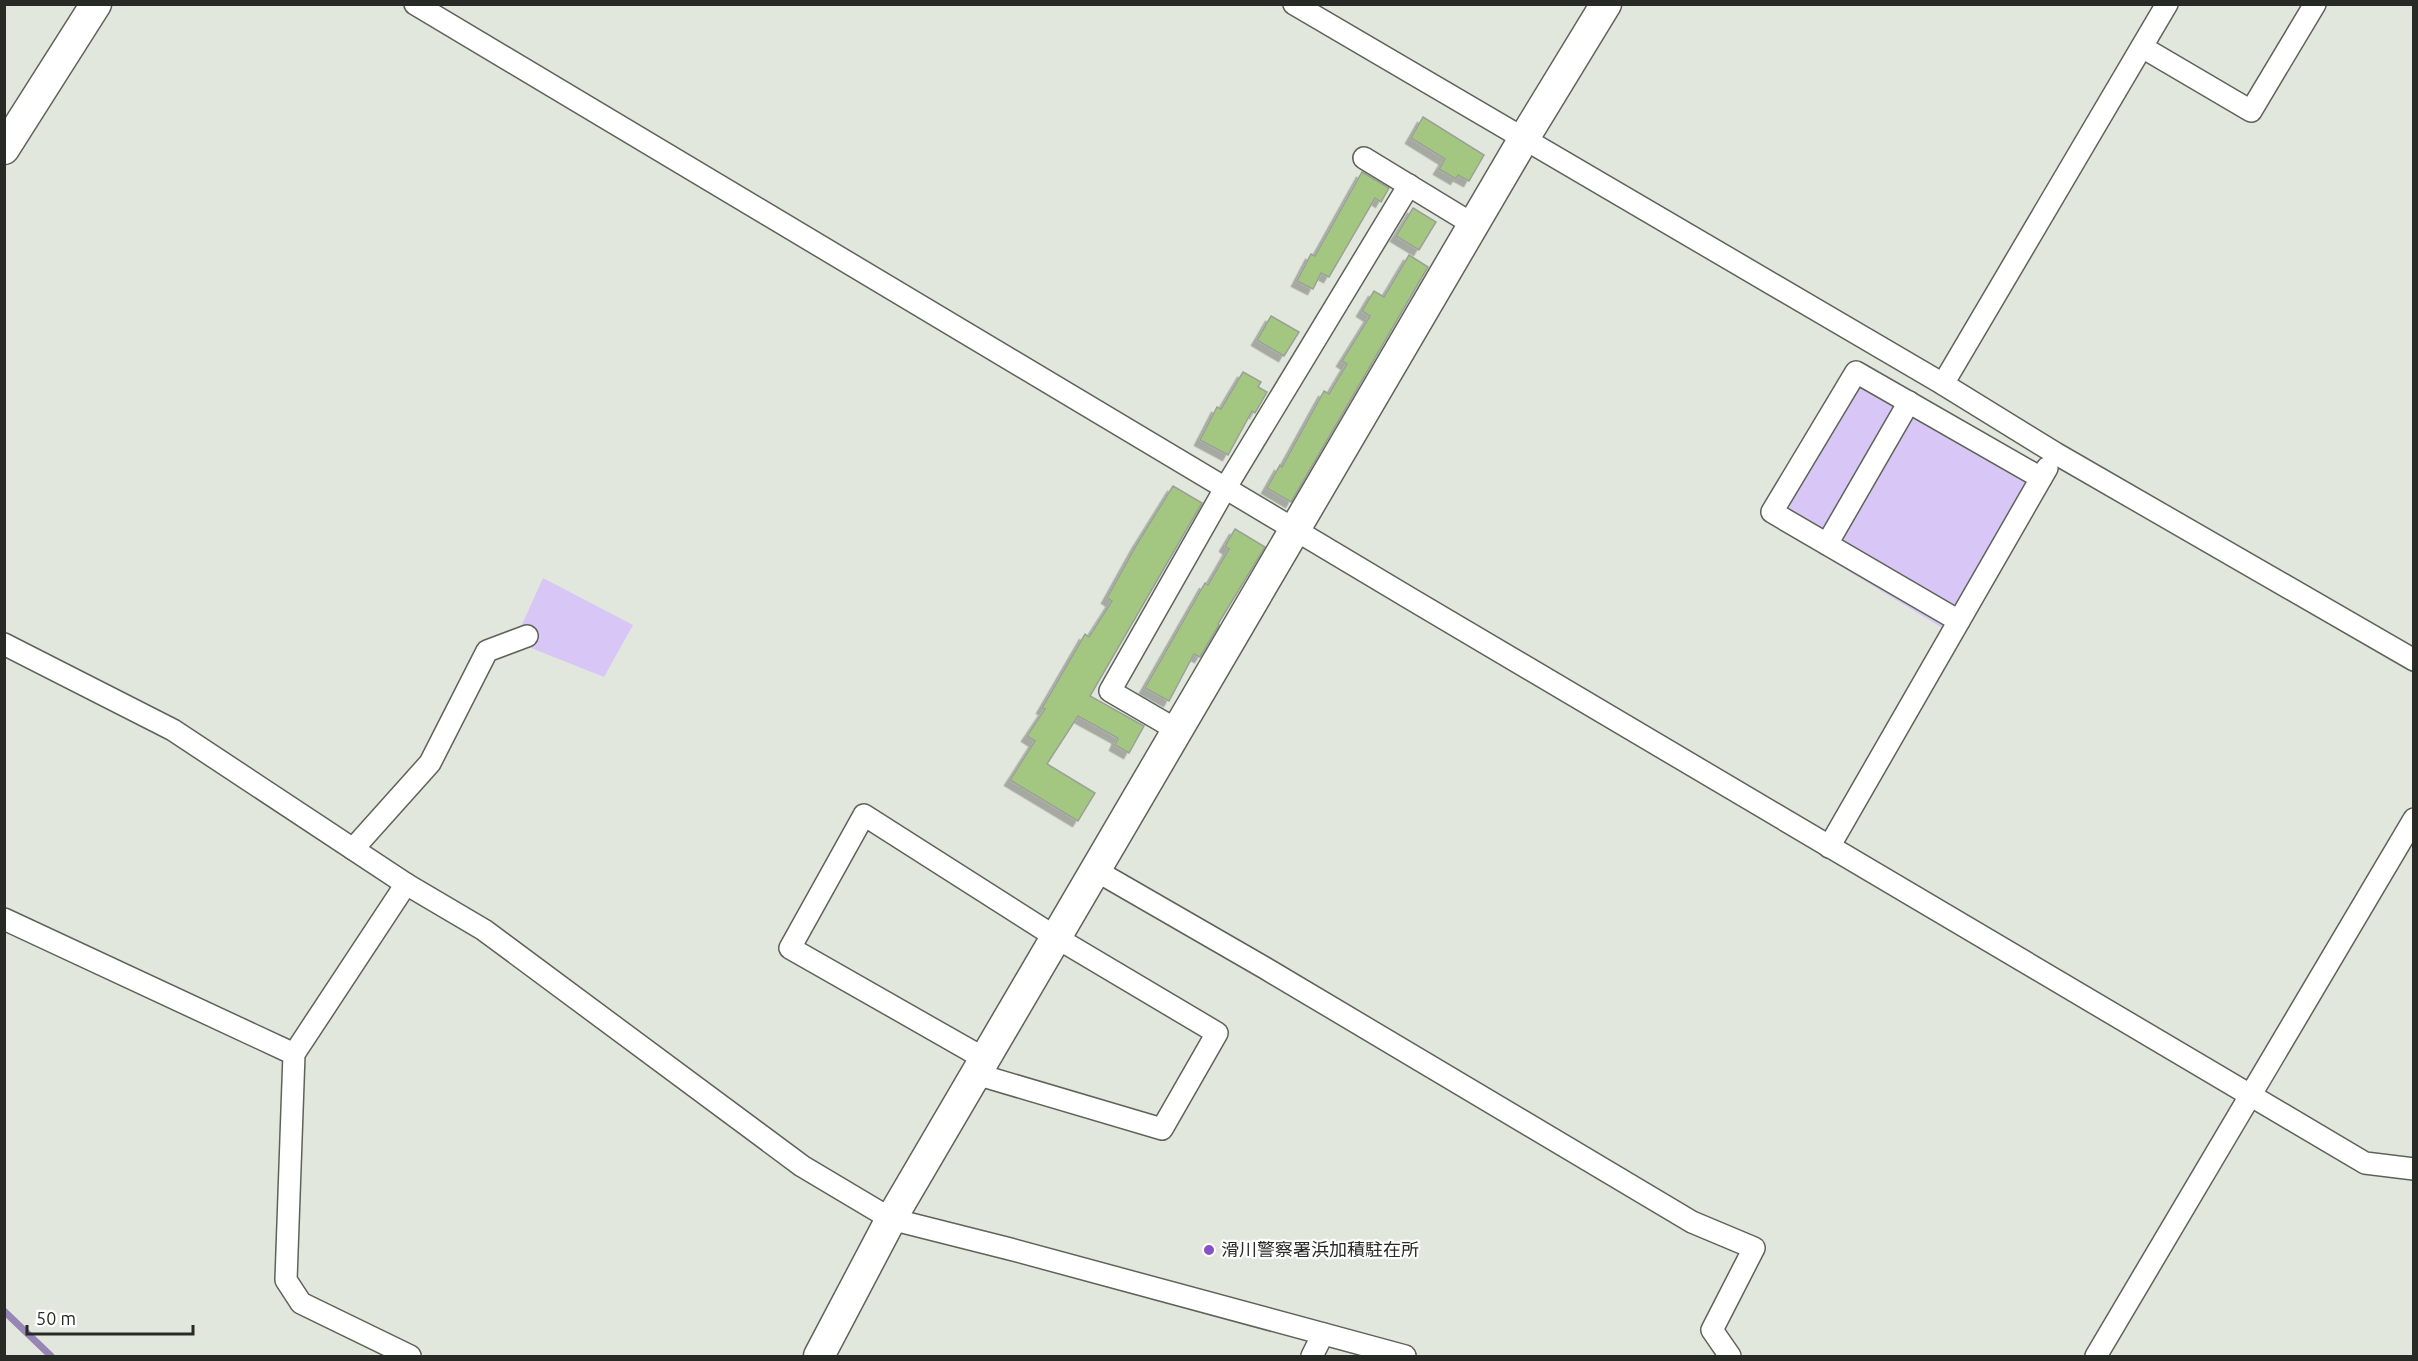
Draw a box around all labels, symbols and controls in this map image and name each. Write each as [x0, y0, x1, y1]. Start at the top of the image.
place label: 滑川警察署浜加積駐在所 [1221, 1239, 1419, 1259]
marker: 滑川警察署浜加積駐在所 [1202, 1243, 1216, 1257]
scale bar [27, 1298, 194, 1336]
text: 50 m [36, 1308, 76, 1328]

